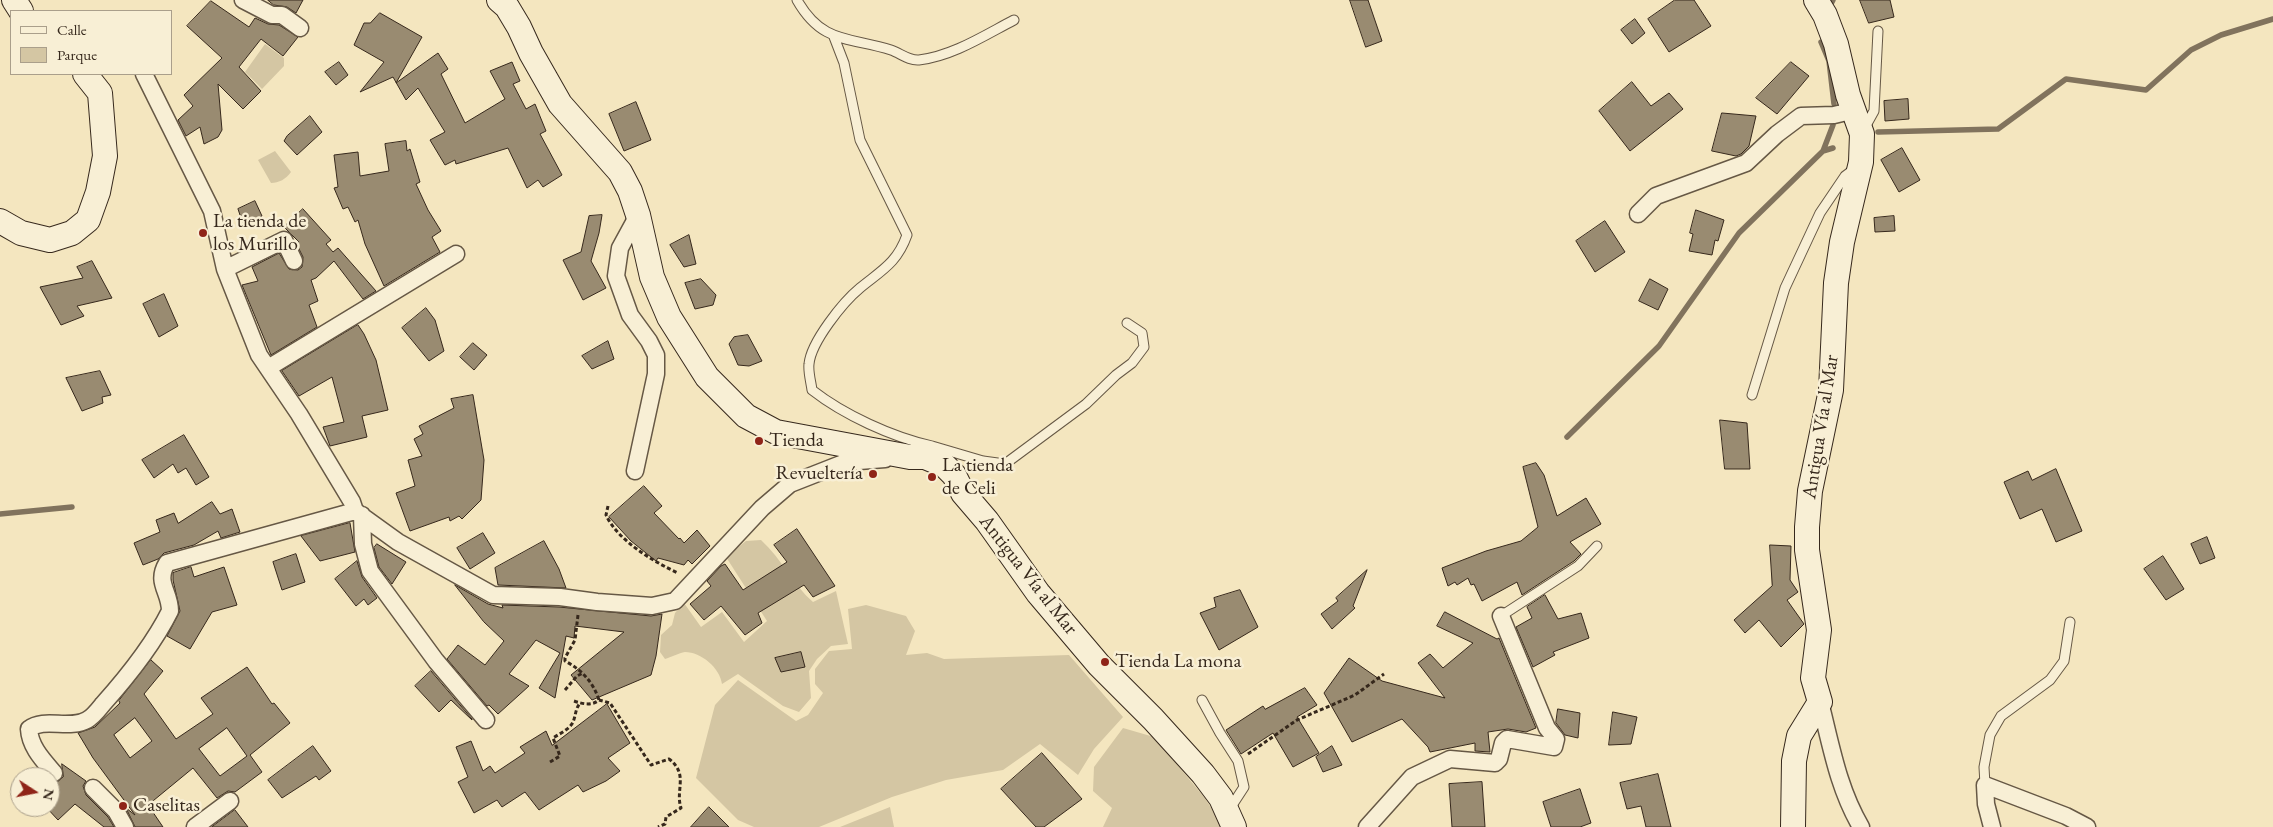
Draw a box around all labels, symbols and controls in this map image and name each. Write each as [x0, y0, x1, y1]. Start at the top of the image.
legend [10, 10, 172, 75]
text: Calle [57, 20, 87, 39]
text: Parque [57, 45, 97, 64]
place label: La tienda de los Murillo [213, 210, 306, 257]
marker: La tienda de los Murillo [197, 227, 209, 239]
street label: Antigua Vía al Mar [1798, 353, 1844, 501]
place label: Tienda [769, 429, 824, 453]
marker: Tienda [753, 435, 765, 447]
place label: La tienda de Celi [942, 454, 1013, 501]
place label: Revueltería [775, 462, 863, 486]
marker: Revueltería [867, 468, 879, 480]
marker: La tienda de Celi [926, 471, 938, 483]
street label: Antigua Vía al Mar [974, 510, 1082, 640]
place label: Tienda La mona [1115, 650, 1241, 674]
marker: Tienda La mona [1099, 656, 1111, 668]
north arrow [10, 767, 60, 817]
text: N [39, 787, 59, 802]
place label: Caselitas [133, 794, 200, 818]
marker: Caselitas [117, 800, 129, 812]

